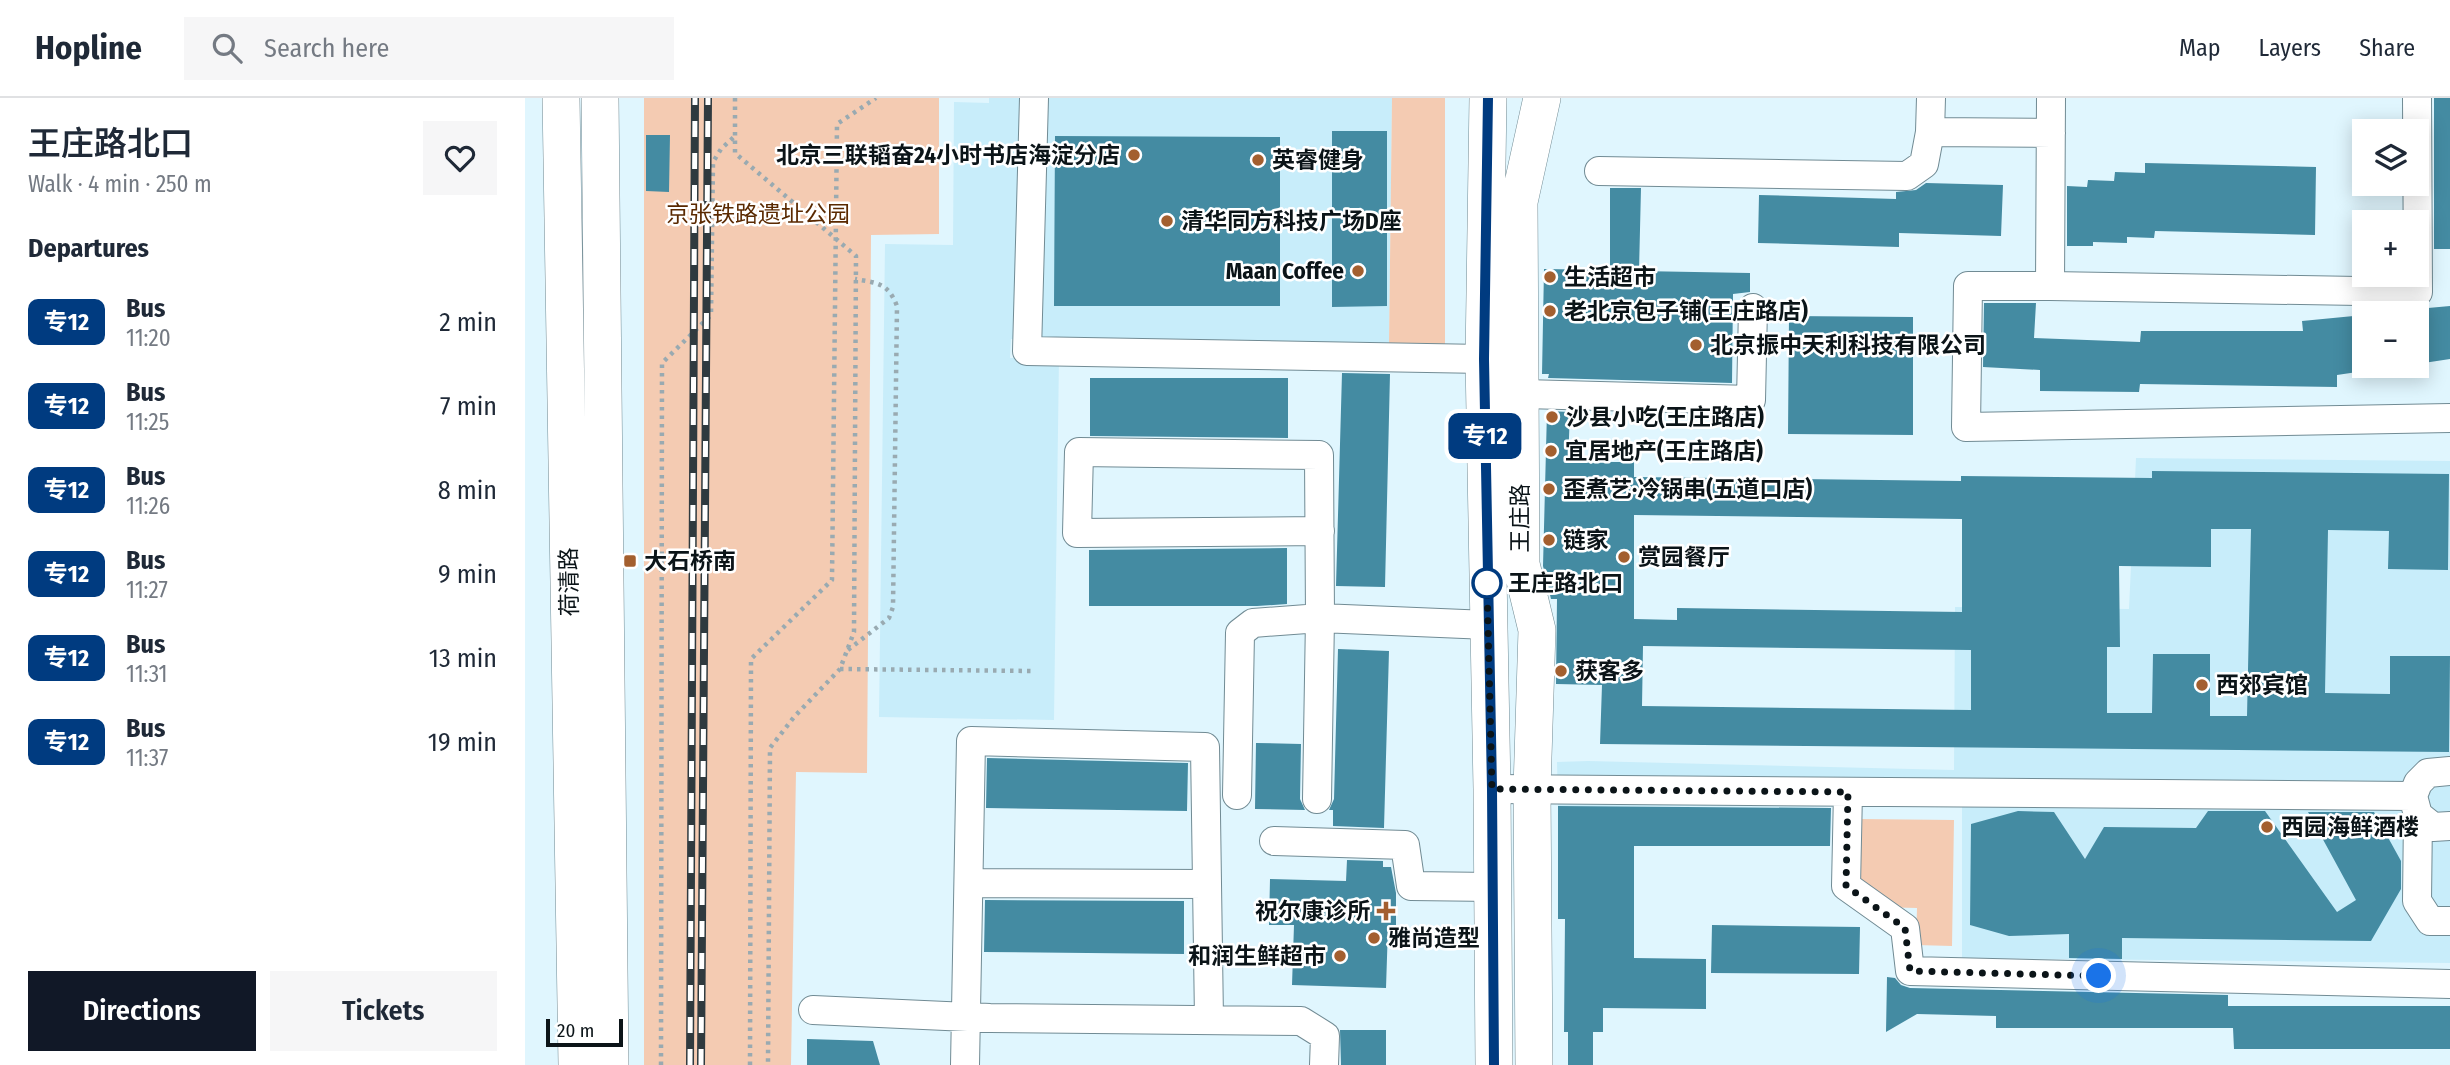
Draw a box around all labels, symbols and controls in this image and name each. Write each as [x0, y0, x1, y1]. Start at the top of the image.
search box [184, 17, 674, 80]
text: Hopline [35, 28, 142, 68]
icon: search [208, 29, 246, 67]
text: Search here [264, 33, 389, 64]
text: Map [2179, 34, 2221, 62]
text: Layers [2259, 34, 2321, 62]
text: Share [2359, 34, 2415, 62]
map controls [2352, 119, 2429, 378]
button: layers [2352, 119, 2429, 196]
button: heart [423, 121, 497, 195]
text: 王庄路北口 [28, 124, 193, 164]
place label: 北京三联韬奋24小时书店海淀分店 [776, 141, 1120, 169]
place label: 英睿健身 [1272, 146, 1364, 174]
marker: 北京三联韬奋24小时书店海淀分店 [1126, 147, 1142, 163]
marker: 英睿健身 [1250, 152, 1266, 168]
text: Walk · 4 min · 250 m [28, 170, 212, 198]
park label: 京张铁路遗址公园 [666, 200, 850, 228]
place label: 清华同方科技广场D座 [1181, 207, 1402, 235]
button: + [2352, 210, 2429, 287]
marker: 清华同方科技广场D座 [1159, 213, 1175, 229]
text: Departures [28, 233, 149, 264]
place label: Maan Coffee [1226, 257, 1344, 285]
marker: Maan Coffee [1350, 263, 1366, 279]
place label: 生活超市 [1564, 263, 1656, 291]
marker: 生活超市 [1542, 269, 1558, 285]
text: Bus [126, 293, 165, 324]
place label: 老北京包子铺(王庄路店) [1564, 297, 1808, 325]
button: − [2352, 301, 2429, 378]
marker: 老北京包子铺(王庄路店) [1542, 303, 1558, 319]
text: 2 min [439, 307, 497, 338]
text: 专12 [44, 308, 89, 336]
text: 11:20 [126, 324, 171, 352]
place label: 北京振中天利科技有限公司 [1710, 331, 1986, 359]
marker: 北京振中天利科技有限公司 [1688, 337, 1704, 353]
text: Bus [126, 377, 165, 408]
text: 7 min [440, 391, 497, 422]
text: 专12 [44, 392, 89, 420]
place label: 沙县小吃(王庄路店) [1566, 403, 1764, 431]
text: 11:25 [126, 408, 169, 436]
marker: 沙县小吃(王庄路店) [1544, 409, 1560, 425]
line badge: 专12 [1445, 413, 1525, 459]
text: 专12 [1462, 422, 1508, 450]
place label: 宜居地产(王庄路店) [1565, 437, 1763, 465]
marker: 宜居地产(王庄路店) [1543, 443, 1559, 459]
text: Bus [126, 461, 165, 492]
text: 8 min [438, 475, 497, 506]
place label: 歪煮艺·冷锅串(五道口店) [1563, 475, 1812, 503]
text: 专12 [44, 476, 89, 504]
marker: 歪煮艺·冷锅串(五道口店) [1541, 481, 1557, 497]
street label: 王庄路 [1506, 484, 1534, 553]
text: 11:26 [126, 492, 170, 520]
place label: 链家 [1563, 526, 1609, 554]
marker: 链家 [1541, 532, 1557, 548]
place label: 赏园餐厅 [1638, 543, 1730, 571]
text: Bus [126, 545, 165, 576]
street label: 荷清路 [554, 547, 584, 617]
place label: 大石桥南 [644, 547, 736, 575]
marker: 赏园餐厅 [1616, 549, 1632, 565]
marker: 大石桥南 [622, 553, 638, 569]
text: 9 min [438, 559, 497, 590]
text: 专12 [44, 560, 89, 588]
marker: 王庄路北口 [1472, 568, 1502, 598]
place label: 王庄路北口 [1508, 569, 1623, 597]
text: 11:27 [126, 576, 168, 604]
text: Bus [126, 629, 165, 660]
text: 13 min [429, 643, 497, 674]
text: 专12 [44, 644, 89, 672]
place label: 获客多 [1575, 657, 1644, 685]
text: 11:31 [126, 660, 168, 688]
marker: 获客多 [1553, 663, 1569, 679]
place label: 西郊宾馆 [2216, 671, 2308, 699]
marker: 西郊宾馆 [2194, 677, 2210, 693]
text: Bus [126, 713, 165, 744]
text: 19 min [428, 727, 497, 758]
text: 专12 [44, 728, 89, 756]
text: 11:37 [126, 744, 168, 772]
place label: 西园海鲜酒楼 [2281, 813, 2419, 841]
marker: 西园海鲜酒楼 [2259, 819, 2275, 835]
place label: 祝尔康诊所 [1255, 897, 1370, 925]
marker: 祝尔康诊所 [1376, 901, 1396, 921]
place label: 雅尚造型 [1388, 924, 1480, 952]
marker: 雅尚造型 [1366, 930, 1382, 946]
place label: 和润生鲜超市 [1188, 942, 1326, 970]
marker: 和润生鲜超市 [1332, 948, 1348, 964]
your location [2081, 958, 2116, 993]
button: Directions [28, 971, 256, 1051]
button: Tickets [270, 971, 497, 1051]
scale bar [546, 1016, 623, 1048]
text: 20 m [557, 1019, 594, 1042]

